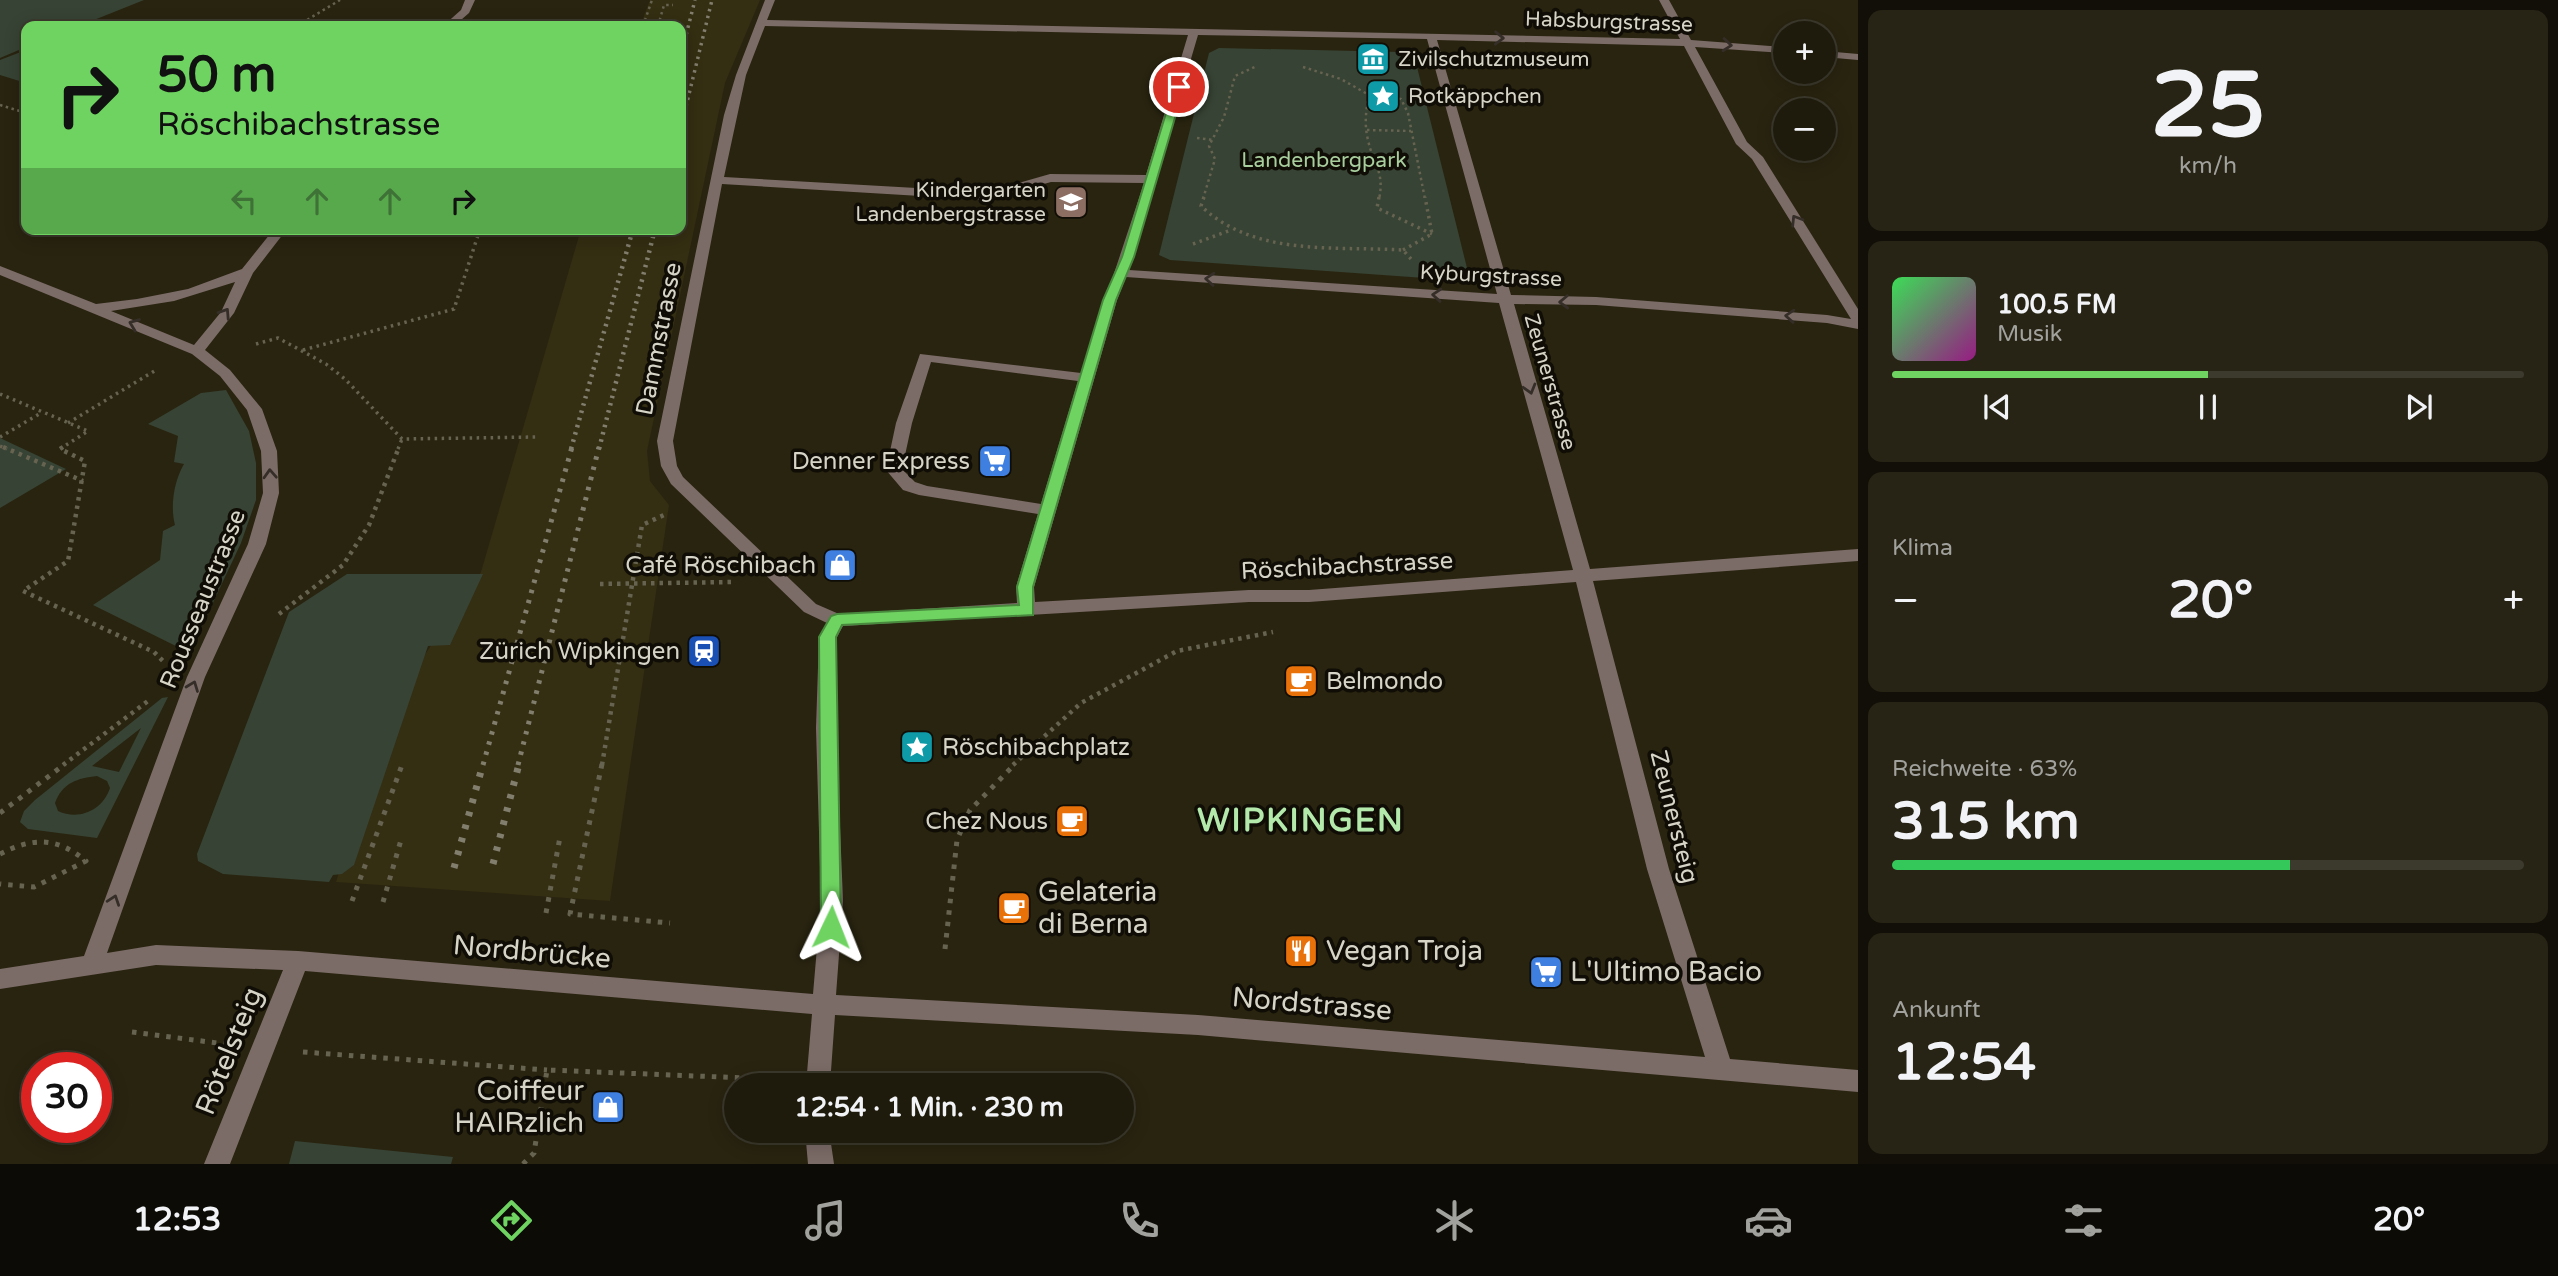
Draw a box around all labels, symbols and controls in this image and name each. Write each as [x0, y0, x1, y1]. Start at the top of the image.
street label: Habsburgstrasse [1525, 7, 1693, 37]
map controls [1773, 21, 1836, 161]
button: + [1773, 21, 1836, 84]
one-way arrow [1494, 30, 1505, 45]
one-way arrow [1721, 37, 1732, 52]
museum icon: Zivilschutzmuseum [1354, 40, 1392, 78]
text: 50 m [157, 46, 276, 105]
place label: Zivilschutzmuseum [1398, 47, 1589, 72]
icon: right [42, 49, 133, 140]
text: 25 [2151, 51, 2265, 161]
pin [1149, 57, 1209, 117]
icon: arrive [1160, 68, 1198, 106]
place icon: Rotkäppchen [1364, 77, 1402, 115]
place label: Rotkäppchen [1408, 84, 1542, 109]
button: − [1773, 98, 1836, 161]
text: Röschibachstrasse [157, 106, 440, 144]
park label: Landenbergpark [1241, 148, 1407, 173]
text: km/h [2179, 152, 2237, 180]
place label: Kindergarten Landenbergstrasse [855, 178, 1046, 227]
icon: left [225, 182, 263, 220]
icon: ahead [298, 182, 336, 220]
icon: ahead [371, 182, 409, 220]
icon: right [444, 182, 482, 220]
school or university icon: Kindergarten Landenbergstrasse [1052, 183, 1090, 221]
one-way arrow [1792, 215, 1805, 228]
street label: Dammstrasse [630, 260, 688, 418]
street label: Kyburgstrasse [1419, 260, 1563, 292]
one-way arrow [1204, 271, 1215, 286]
one-way arrow [1431, 288, 1442, 303]
text: 100.5 FM [1997, 289, 2117, 320]
one-way arrow [1558, 294, 1568, 310]
one-way arrow [217, 308, 230, 321]
one-way arrow [1785, 309, 1796, 324]
street label: Zeunerstrasse [1519, 311, 1581, 453]
one-way arrow [129, 318, 141, 332]
text: Musik [1997, 320, 2062, 348]
one-way arrow [1522, 383, 1536, 395]
icon: previous [1978, 388, 2016, 426]
icon: pause [2189, 388, 2227, 426]
icon: next [2400, 388, 2438, 426]
supermarket icon: Denner Express [976, 442, 1014, 480]
place label: Denner Express [792, 447, 970, 476]
one-way arrow [263, 469, 278, 480]
street label: Rousseaustrasse [154, 505, 252, 693]
text: Klima [1892, 534, 1953, 562]
shop icon: Café Röschibach [821, 546, 859, 584]
street label: Röschibachstrasse [1240, 546, 1454, 586]
place label: Café Röschibach [625, 551, 816, 580]
text: 20° [2168, 569, 2253, 632]
text: − [1892, 578, 1919, 624]
text: + [2503, 578, 2524, 624]
station icon: Zürich Wipkingen [685, 632, 723, 670]
place label: Zürich Wipkingen [479, 637, 680, 666]
cafe icon: Belmondo [1282, 662, 1320, 700]
place label: Belmondo [1326, 667, 1443, 696]
one-way arrow [185, 681, 199, 693]
place icon: Röschibachplatz [898, 728, 936, 766]
place label: Röschibachplatz [942, 733, 1130, 762]
street label: Zeunersteig [1643, 747, 1705, 887]
text: Reichweite · 63% [1892, 755, 2077, 783]
text: 315 km [1892, 790, 2080, 853]
cafe icon: Chez Nous [1053, 802, 1091, 840]
district label: WIPKINGEN [1197, 802, 1405, 840]
place label: Chez Nous [925, 807, 1048, 836]
place label: Gelateria di Berna [1038, 875, 1157, 941]
cafe icon: Gelateria di Berna [995, 889, 1033, 927]
position arrow [794, 890, 868, 964]
one-way arrow [106, 894, 120, 906]
street label: Nordbrücke [452, 928, 612, 976]
restaurant icon: Vegan Troja [1282, 932, 1320, 970]
place label: Vegan Troja [1326, 934, 1483, 968]
supermarket icon: L'Ultimo Bacio [1527, 953, 1565, 991]
place label: L'Ultimo Bacio [1570, 955, 1762, 989]
street label: Nordstrasse [1231, 980, 1393, 1028]
street label: Rötelsteig [188, 982, 270, 1120]
text: Ankunft [1892, 996, 1981, 1024]
text: 12:54 [1892, 1031, 2036, 1094]
speed limit sign: 30 [21, 1052, 112, 1143]
place label: Coiffeur HAIRzlich [454, 1074, 584, 1140]
shop icon: Coiffeur HAIRzlich [589, 1088, 627, 1126]
text: 12:54 · 1 Min. · 230 m [794, 1092, 1064, 1123]
icon: directions [487, 1196, 536, 1245]
icon: music [801, 1196, 850, 1245]
icon: phone [1115, 1196, 1164, 1245]
icon: climate [1430, 1196, 1479, 1245]
icon: car [1744, 1196, 1793, 1245]
icon: filters [2059, 1196, 2108, 1245]
text: 12:53 [133, 1201, 221, 1239]
text: 20° [2373, 1201, 2425, 1239]

